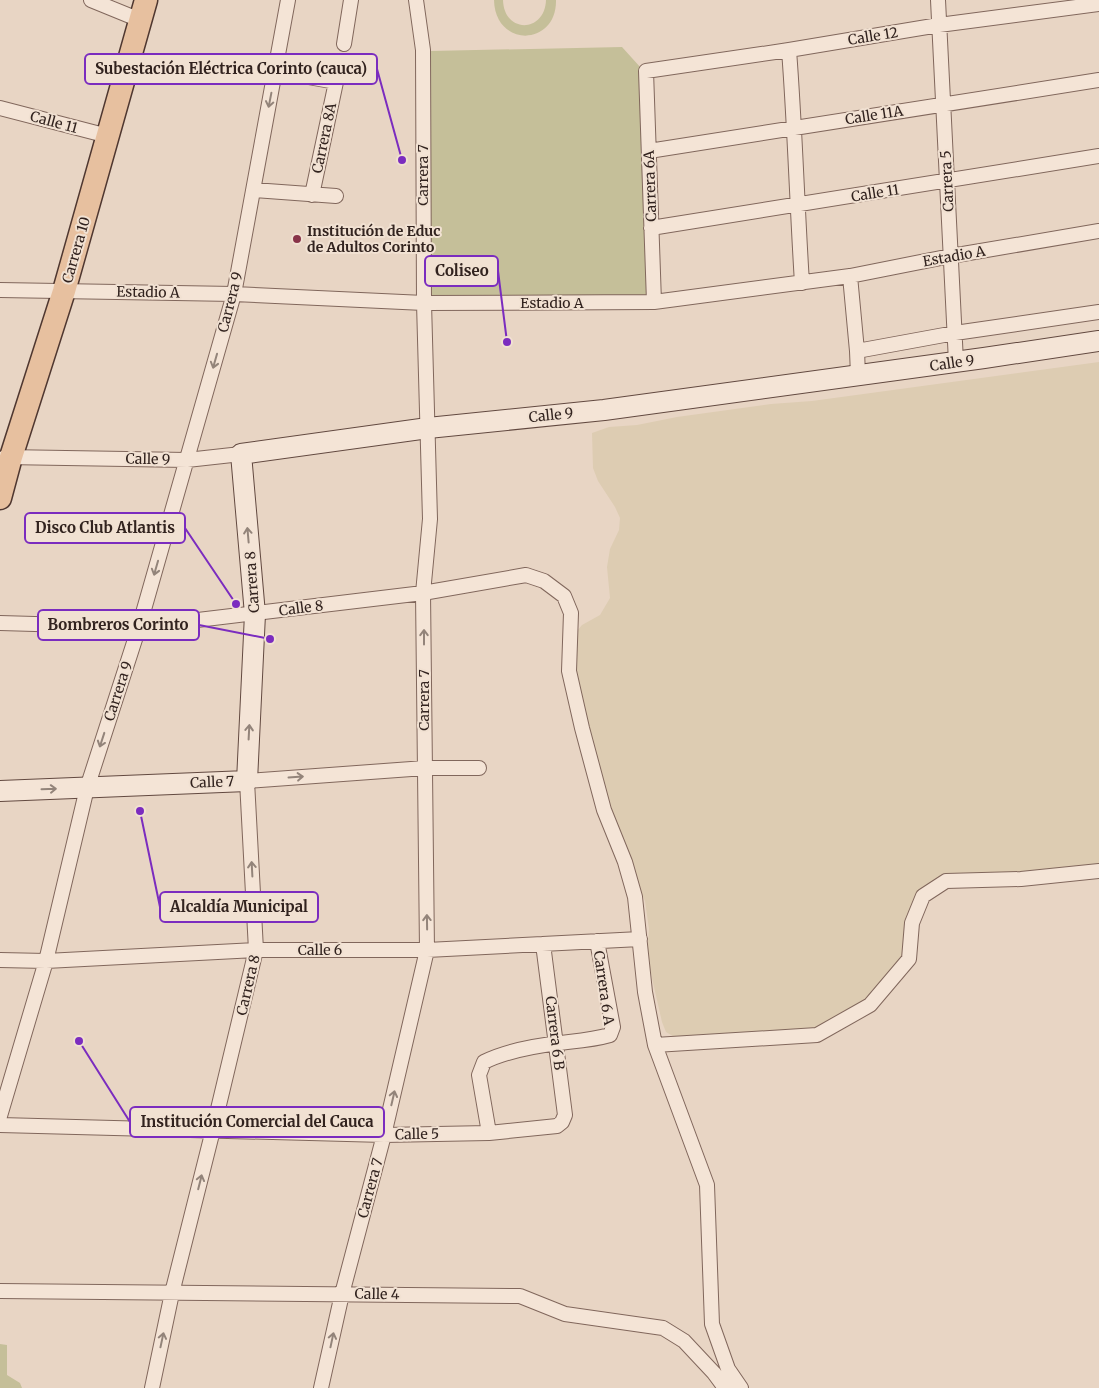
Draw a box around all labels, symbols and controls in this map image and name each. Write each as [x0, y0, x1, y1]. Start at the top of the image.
street label: Calle 12 [847, 23, 899, 49]
callout: Subestación Eléctrica Corinto (cauca) [85, 54, 377, 84]
text: Subestación Eléctrica Corinto (cauca) [95, 59, 367, 78]
one-way arrow [264, 91, 274, 107]
street label: Carrera 8A [308, 101, 340, 175]
street label: Calle 11A [844, 102, 904, 128]
street label: Calle 11 [28, 107, 80, 137]
street label: Carrera 7 [414, 144, 432, 206]
street label: Carrera 6A [640, 150, 660, 222]
street label: Carrera 5 [936, 150, 958, 212]
street label: Calle 11 [850, 180, 900, 206]
street label: Carrera 10 [58, 215, 94, 285]
place label: Institución de Educ de Adultos Corinto [307, 222, 440, 256]
marker: Institución de Educ de Adultos Corinto [291, 233, 303, 245]
street label: Estadio A [921, 242, 987, 270]
callout: Coliseo [425, 256, 498, 286]
text: Coliseo [435, 261, 489, 280]
street label: Carrera 9 [214, 270, 246, 334]
street label: Estadio A [116, 282, 180, 302]
street label: Estadio A [520, 294, 584, 312]
street label: Calle 9 [929, 351, 975, 375]
one-way arrow [209, 353, 219, 369]
street label: Calle 9 [528, 404, 574, 426]
street label: Calle 9 [126, 450, 170, 468]
callout: Disco Club Atlantis [25, 513, 185, 543]
text: Disco Club Atlantis [35, 518, 175, 537]
one-way arrow [244, 527, 253, 543]
street label: Carrera 8 [241, 551, 263, 613]
one-way arrow [151, 560, 160, 576]
street label: Calle 8 [278, 596, 324, 620]
callout: Bombreros Corinto [38, 610, 199, 640]
text: Bombreros Corinto [47, 615, 189, 634]
one-way arrow [419, 629, 429, 646]
street label: Carrera 9 [100, 659, 136, 723]
street label: Carrera 7 [415, 669, 433, 731]
one-way arrow [245, 724, 254, 740]
one-way arrow [97, 731, 107, 747]
street label: Calle 7 [190, 772, 234, 792]
one-way arrow [287, 773, 303, 782]
one-way arrow [40, 784, 56, 794]
one-way arrow [247, 862, 256, 878]
callout: Alcaldía Municipal [160, 892, 318, 922]
text: Alcaldía Municipal [169, 897, 308, 916]
one-way arrow [422, 914, 431, 930]
street label: Calle 6 [298, 941, 342, 959]
street label: Carrera 6 A [590, 950, 618, 1027]
street label: Carrera 8 [232, 953, 264, 1017]
street label: Carrera 6 B [542, 995, 568, 1071]
one-way arrow [389, 1091, 398, 1107]
callout: Institución Comercial del Cauca [130, 1107, 384, 1137]
text: Institución Comercial del Cauca [140, 1112, 374, 1131]
street label: Calle 5 [395, 1125, 439, 1143]
street label: Carrera 7 [353, 1156, 387, 1220]
one-way arrow [196, 1175, 205, 1191]
street label: Calle 4 [354, 1285, 400, 1303]
one-way arrow [158, 1333, 167, 1349]
one-way arrow [327, 1333, 337, 1349]

